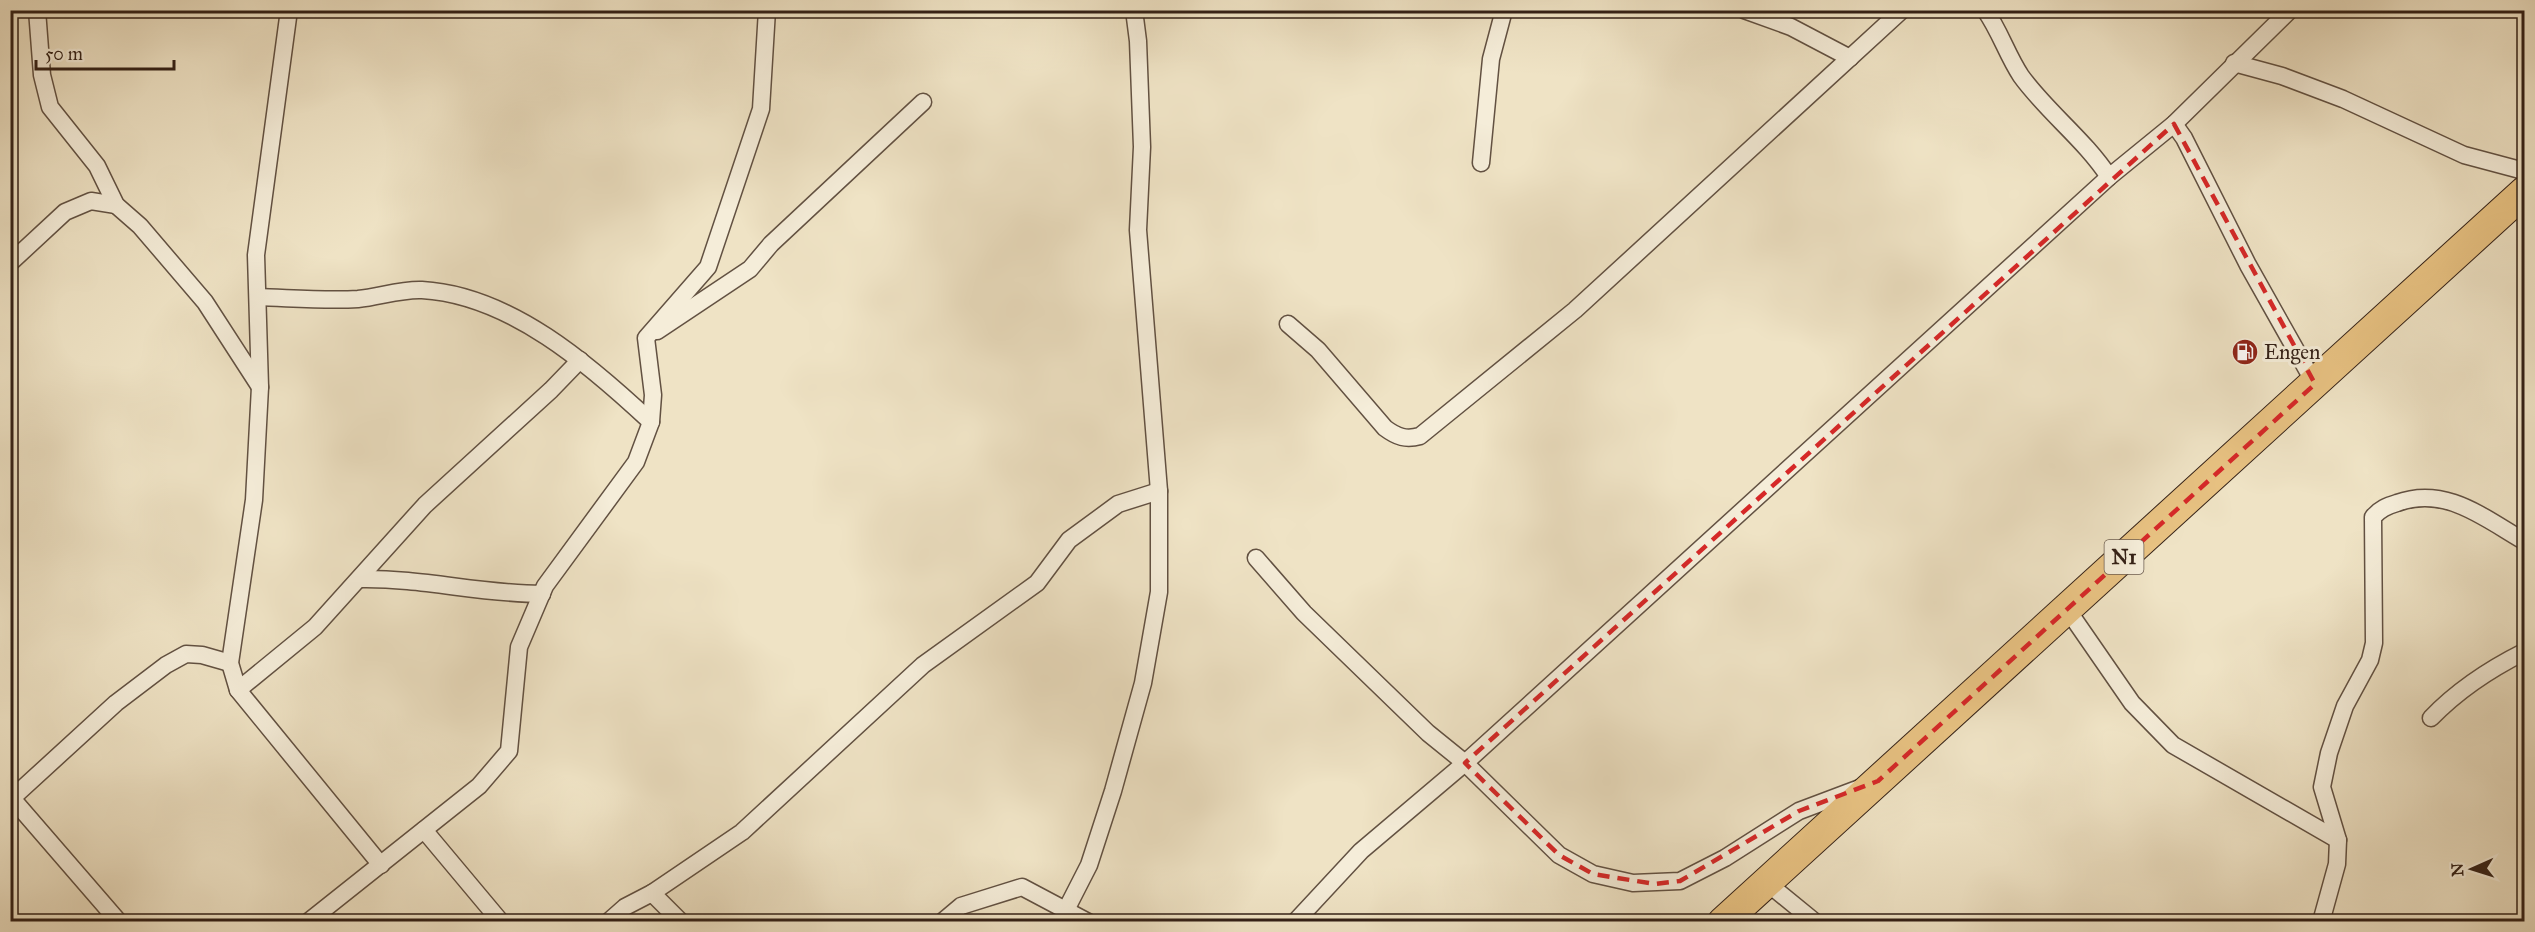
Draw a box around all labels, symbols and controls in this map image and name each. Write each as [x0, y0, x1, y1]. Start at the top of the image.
scale bar [36, 33, 174, 71]
text: 50 m [45, 43, 83, 65]
fuel station icon: Engen [2230, 337, 2260, 367]
place label: Engen [2264, 339, 2320, 365]
road number: N1 [2104, 540, 2144, 574]
north arrow [2442, 839, 2502, 899]
text: N [2448, 862, 2467, 877]

